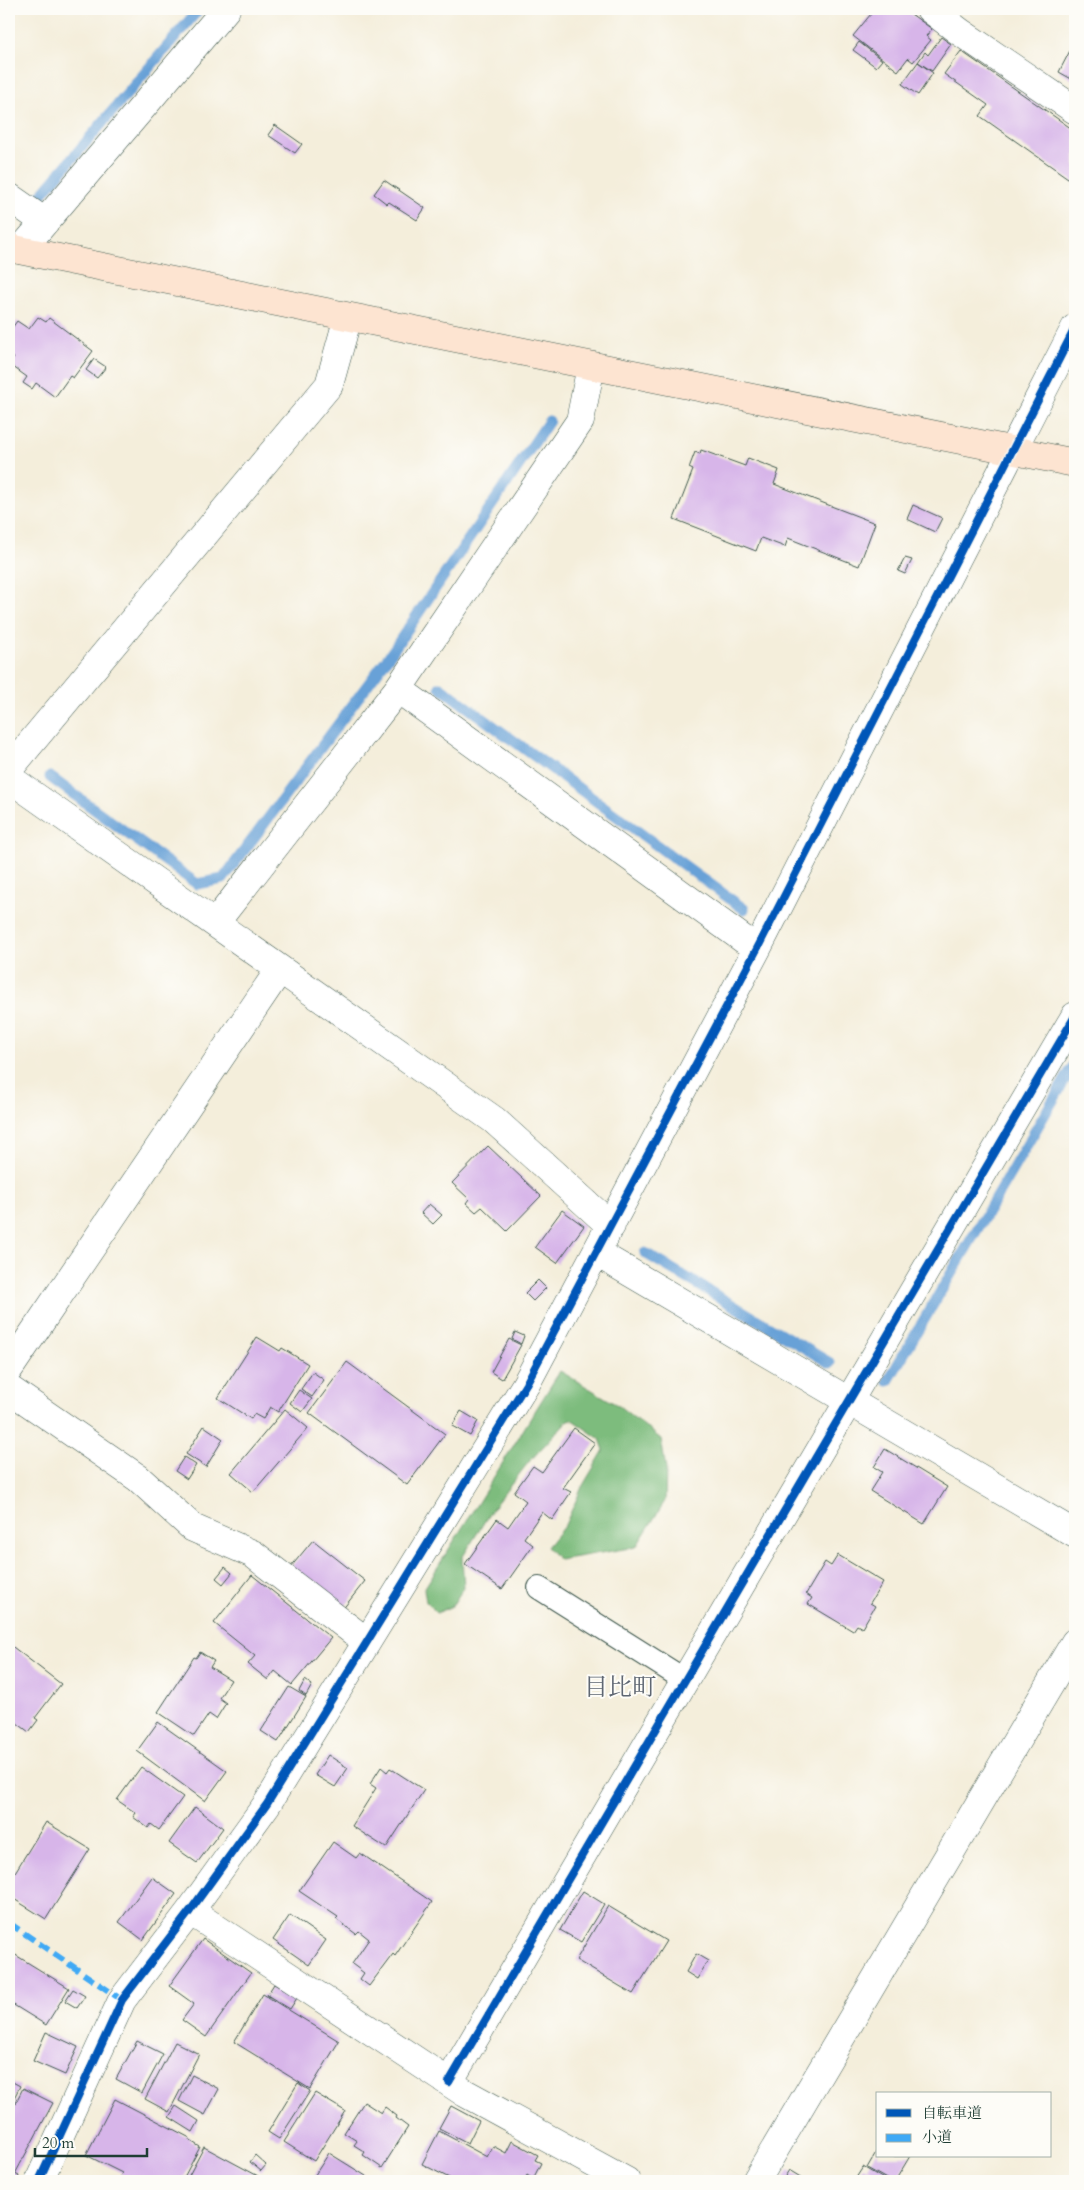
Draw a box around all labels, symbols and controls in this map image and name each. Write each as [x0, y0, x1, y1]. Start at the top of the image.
district label: 目比町 [584, 1671, 656, 1704]
legend [876, 2092, 1052, 2158]
text: 自転車道 [922, 2103, 982, 2123]
scale bar [35, 2125, 148, 2157]
text: 小道 [922, 2127, 952, 2147]
text: 20 m [42, 2133, 74, 2153]

